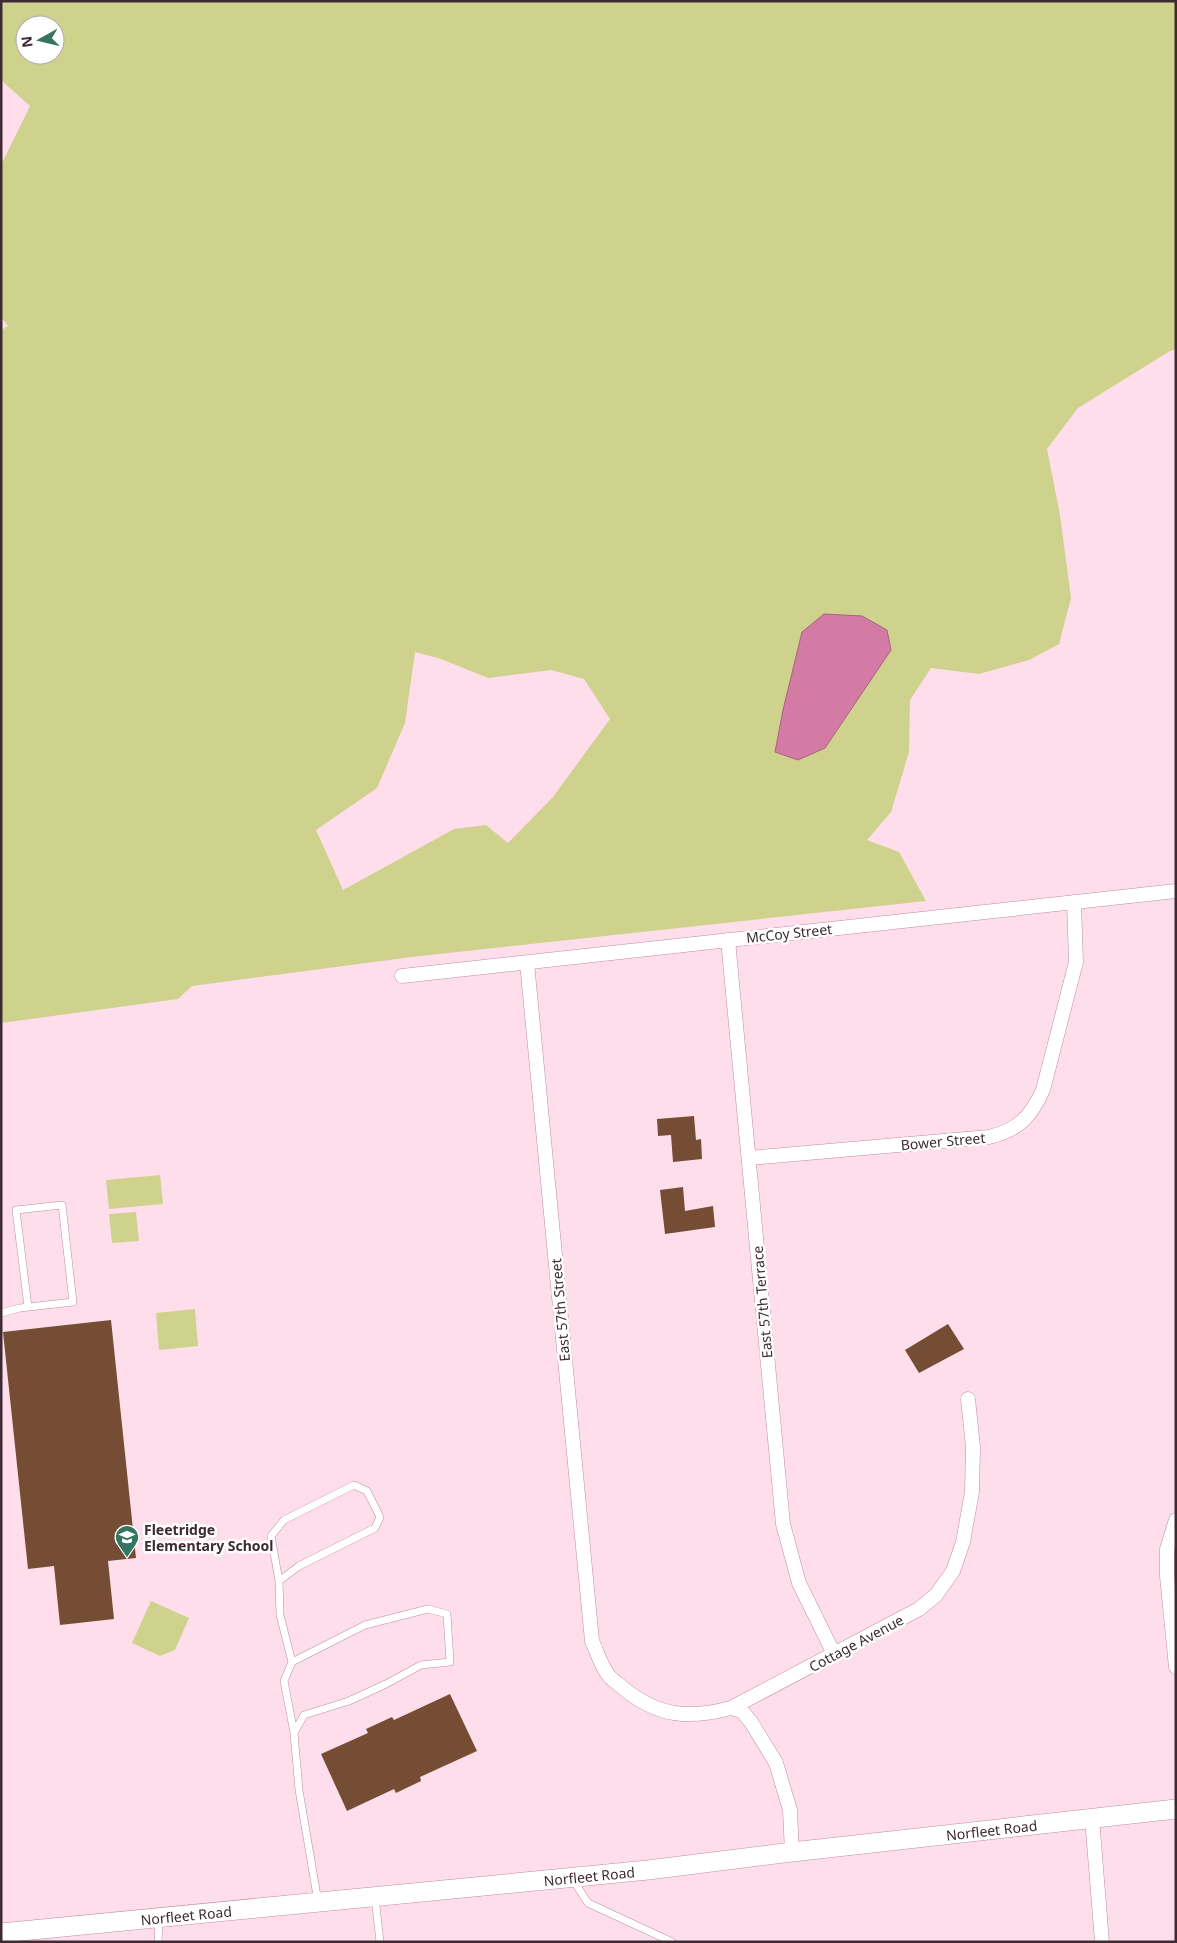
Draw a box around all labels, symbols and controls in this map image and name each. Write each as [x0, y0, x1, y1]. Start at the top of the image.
north arrow [15, 15, 65, 65]
text: N [16, 35, 37, 49]
street label: McCoy Street [745, 919, 833, 947]
street label: Bower Street [900, 1128, 986, 1154]
street label: East 57th Terrace [748, 1245, 776, 1359]
street label: East 57th Street [546, 1258, 574, 1362]
place label: Fleetridge Elementary School [144, 1520, 274, 1555]
school or university icon: Fleetridge Elementary School [114, 1524, 140, 1558]
street label: Cottage Avenue [805, 1610, 907, 1676]
street label: Norfleet Road [945, 1815, 1038, 1844]
street label: Norfleet Road [543, 1862, 636, 1890]
street label: Norfleet Road [140, 1901, 233, 1929]

